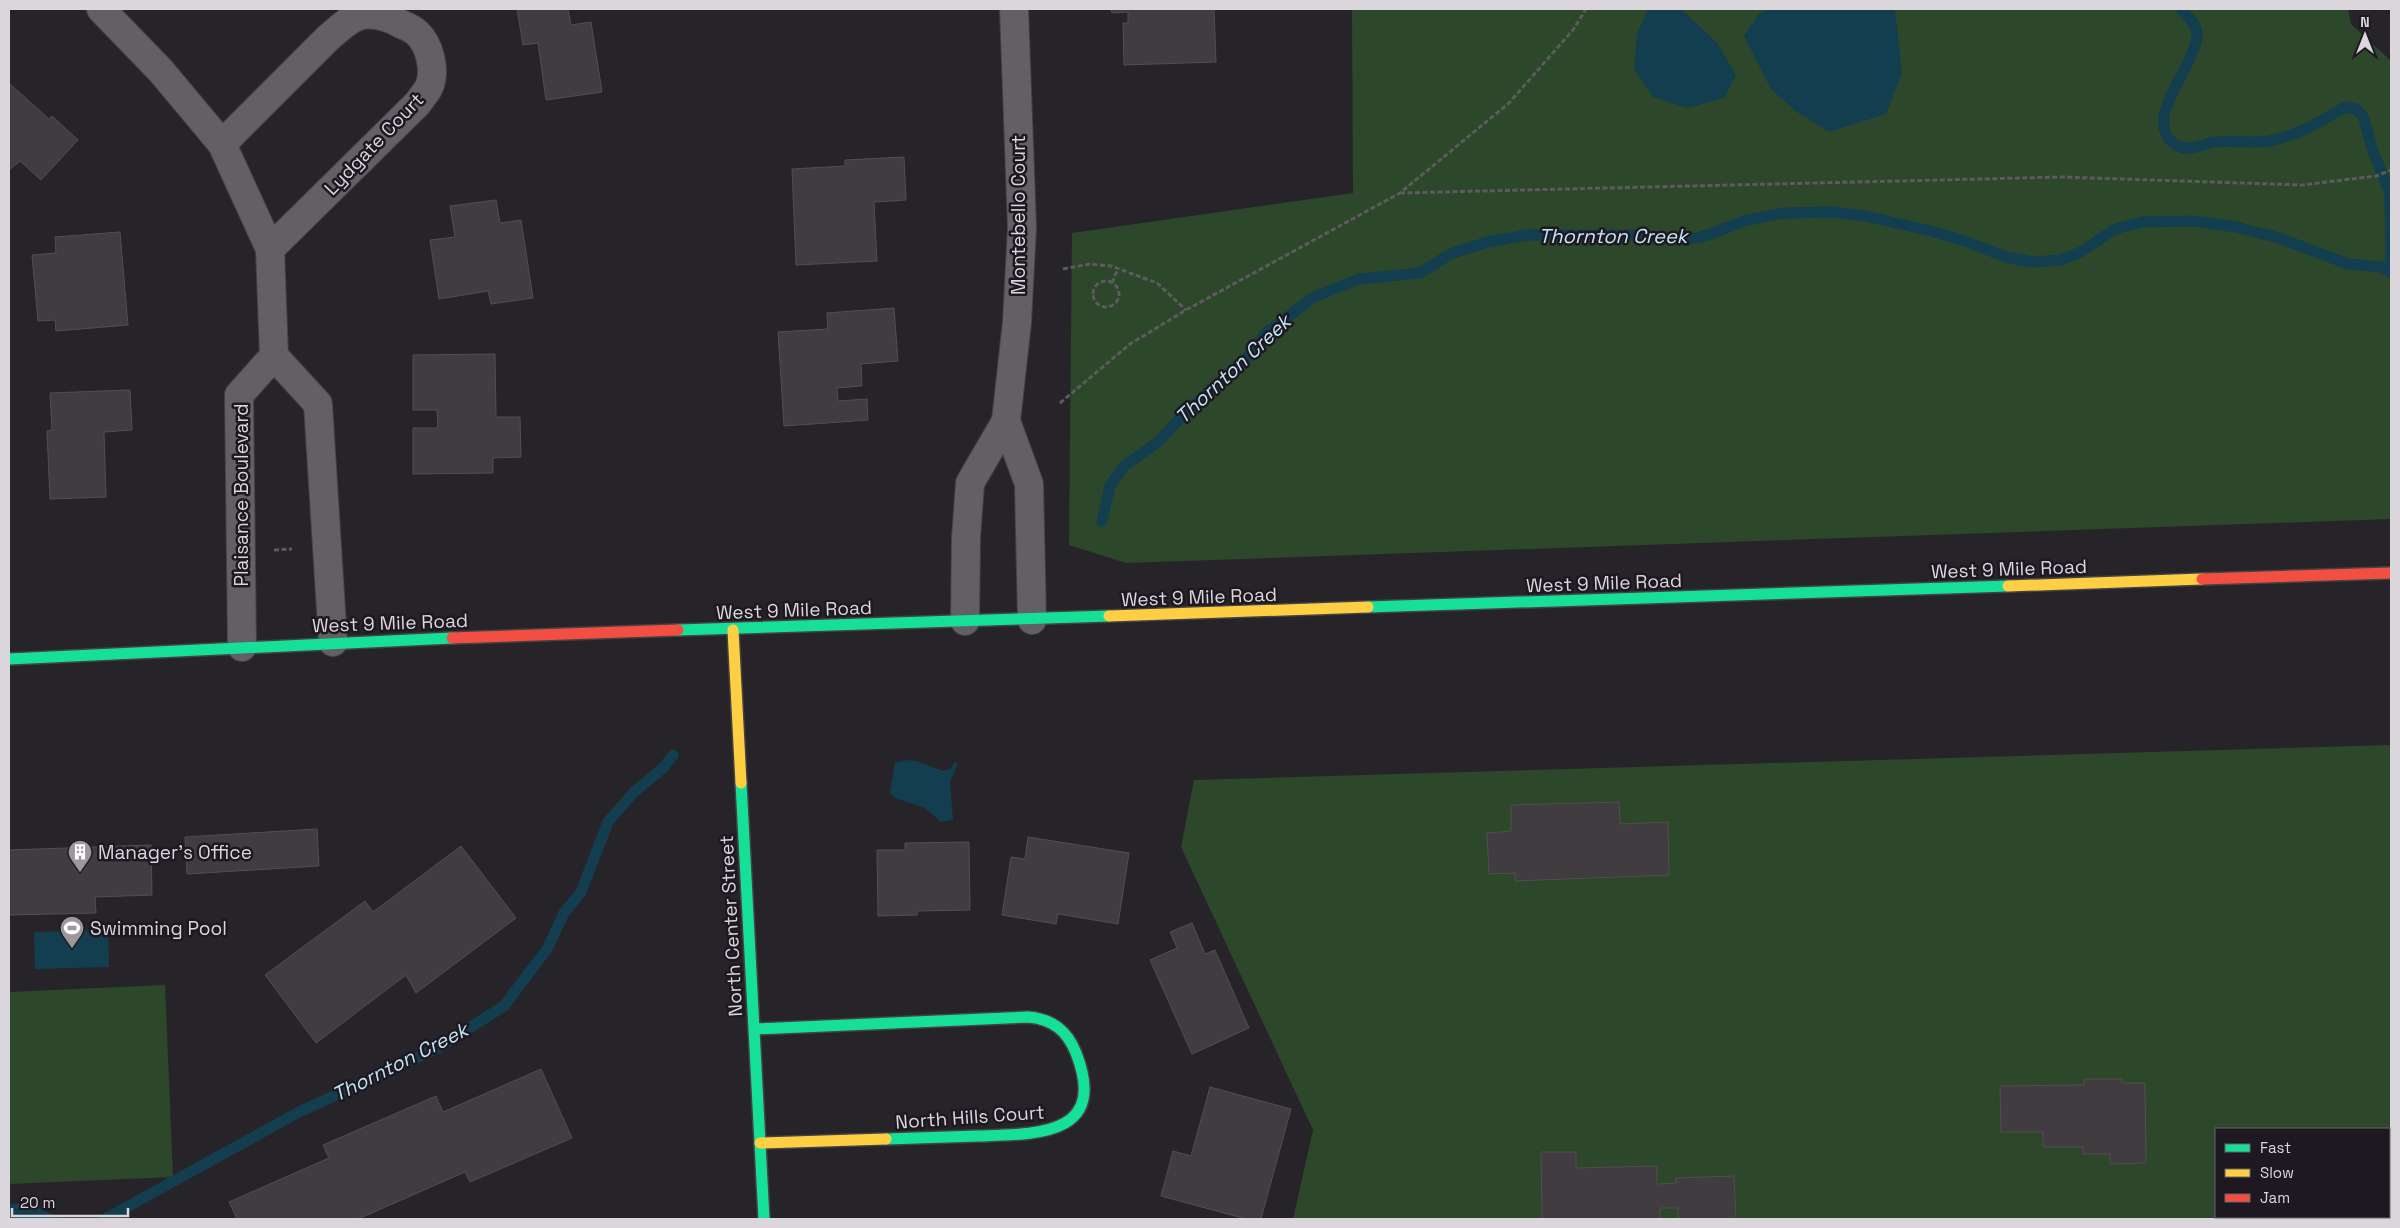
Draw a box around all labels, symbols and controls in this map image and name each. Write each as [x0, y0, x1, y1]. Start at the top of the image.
north arrow [2340, 10, 2390, 60]
text: N [2360, 13, 2370, 31]
street label: Lydgate Court [319, 88, 429, 200]
street label: Montebello Court [1006, 135, 1031, 295]
water label: Thornton Creek [1539, 223, 1690, 249]
water label: Thornton Creek [1170, 307, 1298, 429]
street label: Plaisance Boulevard [229, 403, 254, 587]
street label: West 9 Mile Road [1931, 554, 2087, 584]
street label: West 9 Mile Road [1526, 568, 1682, 598]
street label: West 9 Mile Road [1121, 582, 1277, 612]
street label: West 9 Mile Road [716, 595, 872, 625]
street label: West 9 Mile Road [312, 608, 468, 638]
street label: North Center Street [714, 835, 748, 1017]
building icon: Manager's Office [67, 839, 93, 873]
place label: Manager's Office [98, 840, 252, 865]
sports icon: Swimming Pool [59, 915, 85, 949]
place label: Swimming Pool [90, 916, 227, 941]
water label: Thornton Creek [328, 1016, 474, 1107]
street label: North Hills Court [895, 1099, 1045, 1135]
legend [2215, 1128, 2390, 1218]
text: Fast [2260, 1138, 2291, 1157]
text: Slow [2260, 1163, 2294, 1182]
scale bar [12, 1186, 129, 1218]
text: Jam [2260, 1188, 2290, 1207]
text: 20 m [20, 1193, 55, 1212]

